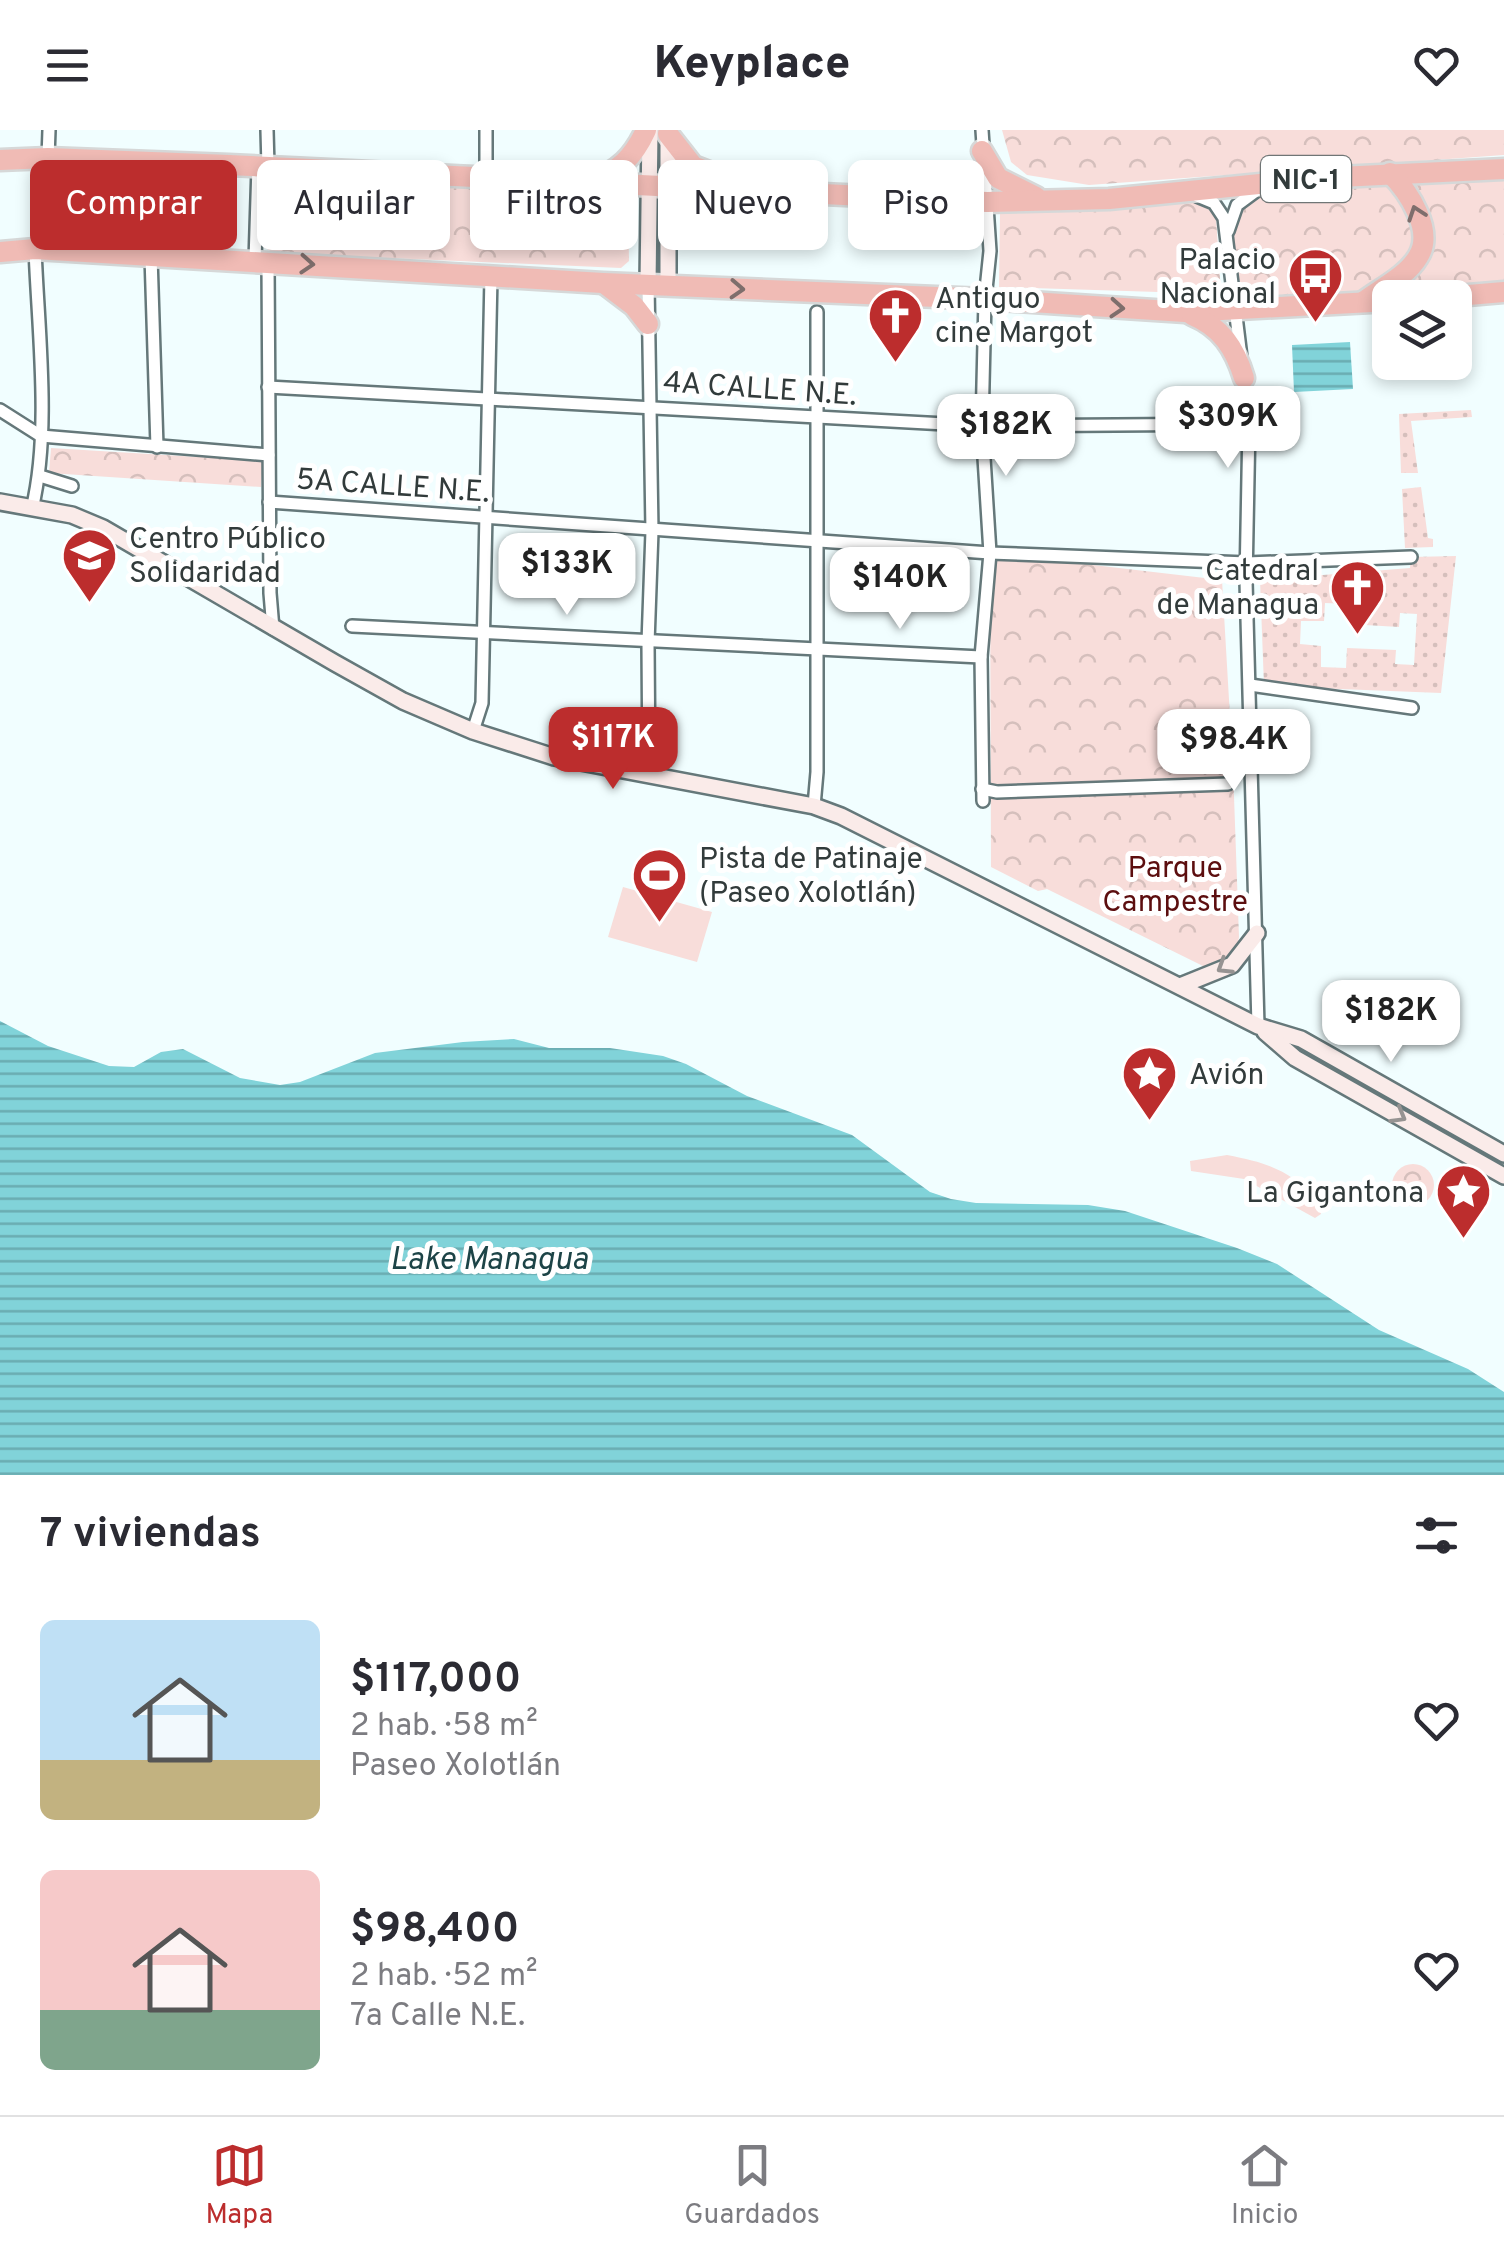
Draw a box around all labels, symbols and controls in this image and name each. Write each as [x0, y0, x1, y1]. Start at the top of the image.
text: Keyplace [654, 37, 850, 94]
icon: menu [40, 38, 95, 93]
icon: heart [1409, 38, 1464, 93]
road number: NIC-1 [1261, 156, 1351, 202]
chip: Comprar [30, 160, 237, 250]
chip: Alquilar [257, 160, 450, 250]
chip: Filtros [470, 160, 638, 250]
chip: Nuevo [658, 160, 828, 250]
chip: Piso [848, 160, 984, 250]
one-way arrow [1407, 206, 1427, 223]
place label: Palacio Nacional [1160, 243, 1276, 314]
bus stop icon: Palacio Nacional [1285, 246, 1345, 325]
one-way arrow [299, 253, 315, 275]
one-way arrow [730, 278, 746, 299]
map controls [1372, 280, 1472, 380]
button: layers [1372, 280, 1472, 380]
place label: Antiguo cine Margot [935, 282, 1093, 353]
church icon: Antiguo cine Margot [866, 285, 926, 364]
one-way arrow [1109, 297, 1125, 318]
street label: 4A CALLE N.E. [662, 365, 858, 416]
pin: $309K [1158, 386, 1298, 471]
pin: $182K [936, 394, 1076, 479]
text: $309K [1177, 398, 1279, 438]
text: $182K [959, 406, 1053, 446]
street label: 5A CALLE N.E. [295, 462, 491, 513]
place label: Centro Público Solidaridad [129, 522, 326, 593]
school or university icon: Centro Público Solidaridad [60, 525, 120, 604]
pin: $133K [497, 533, 637, 618]
text: $133K [520, 545, 614, 585]
pin: $140K [830, 547, 970, 632]
place label: Catedral de Managua [1157, 554, 1319, 625]
church icon: Catedral de Managua [1328, 557, 1388, 636]
text: $140K [852, 559, 948, 599]
pin: $117K [543, 707, 683, 792]
pin: $98.4K [1153, 709, 1315, 794]
text: $117K [571, 719, 655, 759]
text: $98.4K [1179, 721, 1289, 761]
place label: Pista de Patinaje (Paseo Xolotlán) [699, 842, 923, 913]
sports icon: Pista de Patinaje (Paseo Xolotlán) [630, 845, 690, 924]
park label: Parque Campestre [1102, 851, 1248, 922]
one-way arrow [1217, 955, 1235, 974]
pin: $182K [1321, 980, 1461, 1065]
text: $182K [1344, 992, 1438, 1032]
place icon: Avión [1120, 1044, 1180, 1123]
place label: Avión [1189, 1058, 1264, 1095]
one-way arrow [1388, 1104, 1406, 1123]
place icon: La Gigantona [1433, 1162, 1493, 1241]
place label: La Gigantona [1246, 1176, 1424, 1213]
water label: Lake Managua [390, 1241, 589, 1281]
icon: filters [1409, 1508, 1464, 1563]
text: 7 viviendas [40, 1509, 261, 1562]
text: $117,000 [350, 1654, 521, 1707]
icon: home [120, 1660, 240, 1780]
icon: heart [1409, 1693, 1464, 1748]
text: 2 hab. · 58 m² [350, 1707, 538, 1747]
text: Paseo Xolotlán [350, 1747, 561, 1787]
text: $98,400 [350, 1904, 519, 1957]
icon: home [120, 1910, 240, 2030]
icon: heart [1409, 1943, 1464, 1998]
text: 2 hab. · 52 m² [350, 1957, 538, 1997]
text: 7a Calle N.E. [350, 1997, 525, 2037]
tab: Mapa [206, 2138, 273, 2234]
tab: Guardados [684, 2138, 820, 2234]
tab: Inicio [1231, 2138, 1298, 2234]

